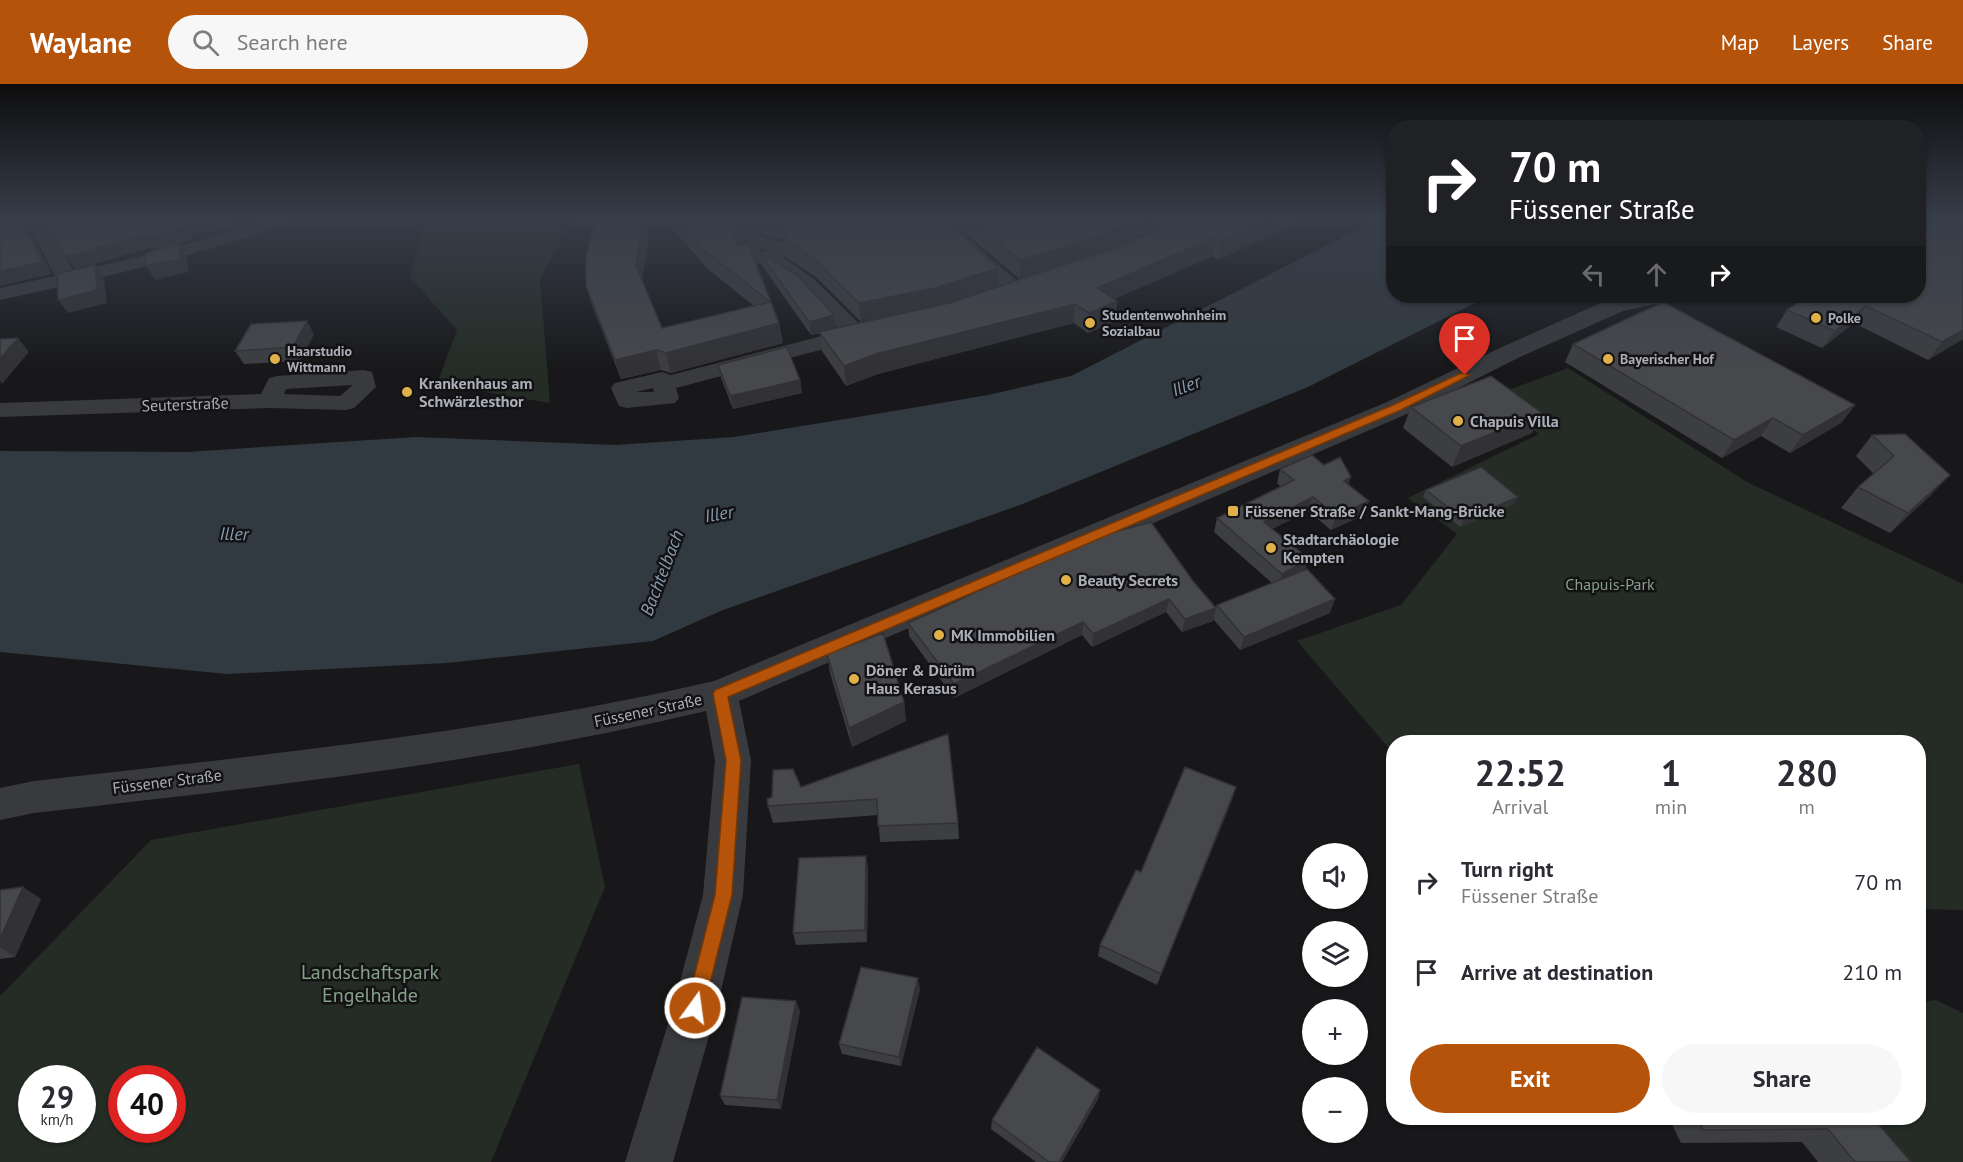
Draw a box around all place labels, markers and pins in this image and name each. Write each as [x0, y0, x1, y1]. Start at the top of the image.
place label: Studentenwohnheim Sozialbau [1102, 306, 1226, 340]
place label: Polke [1828, 309, 1861, 327]
marker: Polke [1809, 311, 1823, 325]
pin [1439, 313, 1490, 375]
marker: Studentenwohnheim Sozialbau [1083, 316, 1097, 330]
place label: Haarstudio Wittmann [287, 342, 353, 376]
place label: Bayerischer Hof [1620, 350, 1715, 368]
marker: Haarstudio Wittmann [268, 352, 282, 366]
marker: Bayerischer Hof [1601, 352, 1615, 366]
place label: Krankenhaus am Schwärzlesthor [419, 373, 532, 411]
marker: Krankenhaus am Schwärzlesthor [400, 385, 414, 399]
place label: Chapuis Villa [1470, 411, 1559, 431]
marker: Chapuis Villa [1451, 414, 1465, 428]
place label: Füssener Straße / Sankt-Mang-Brücke [1245, 501, 1505, 521]
marker: Füssener Straße / Sankt-Mang-Brücke [1226, 504, 1240, 518]
place label: Stadtarchäologie Kempten [1283, 529, 1399, 567]
marker: Stadtarchäologie Kempten [1264, 541, 1278, 555]
place label: Beauty Secrets [1078, 570, 1178, 590]
marker: Beauty Secrets [1059, 573, 1073, 587]
place label: MK Immobilien [951, 625, 1055, 645]
marker: MK Immobilien [932, 628, 946, 642]
place label: Döner & Dürüm Haus Kerasus [866, 660, 975, 698]
marker: Döner & Dürüm Haus Kerasus [847, 672, 861, 686]

